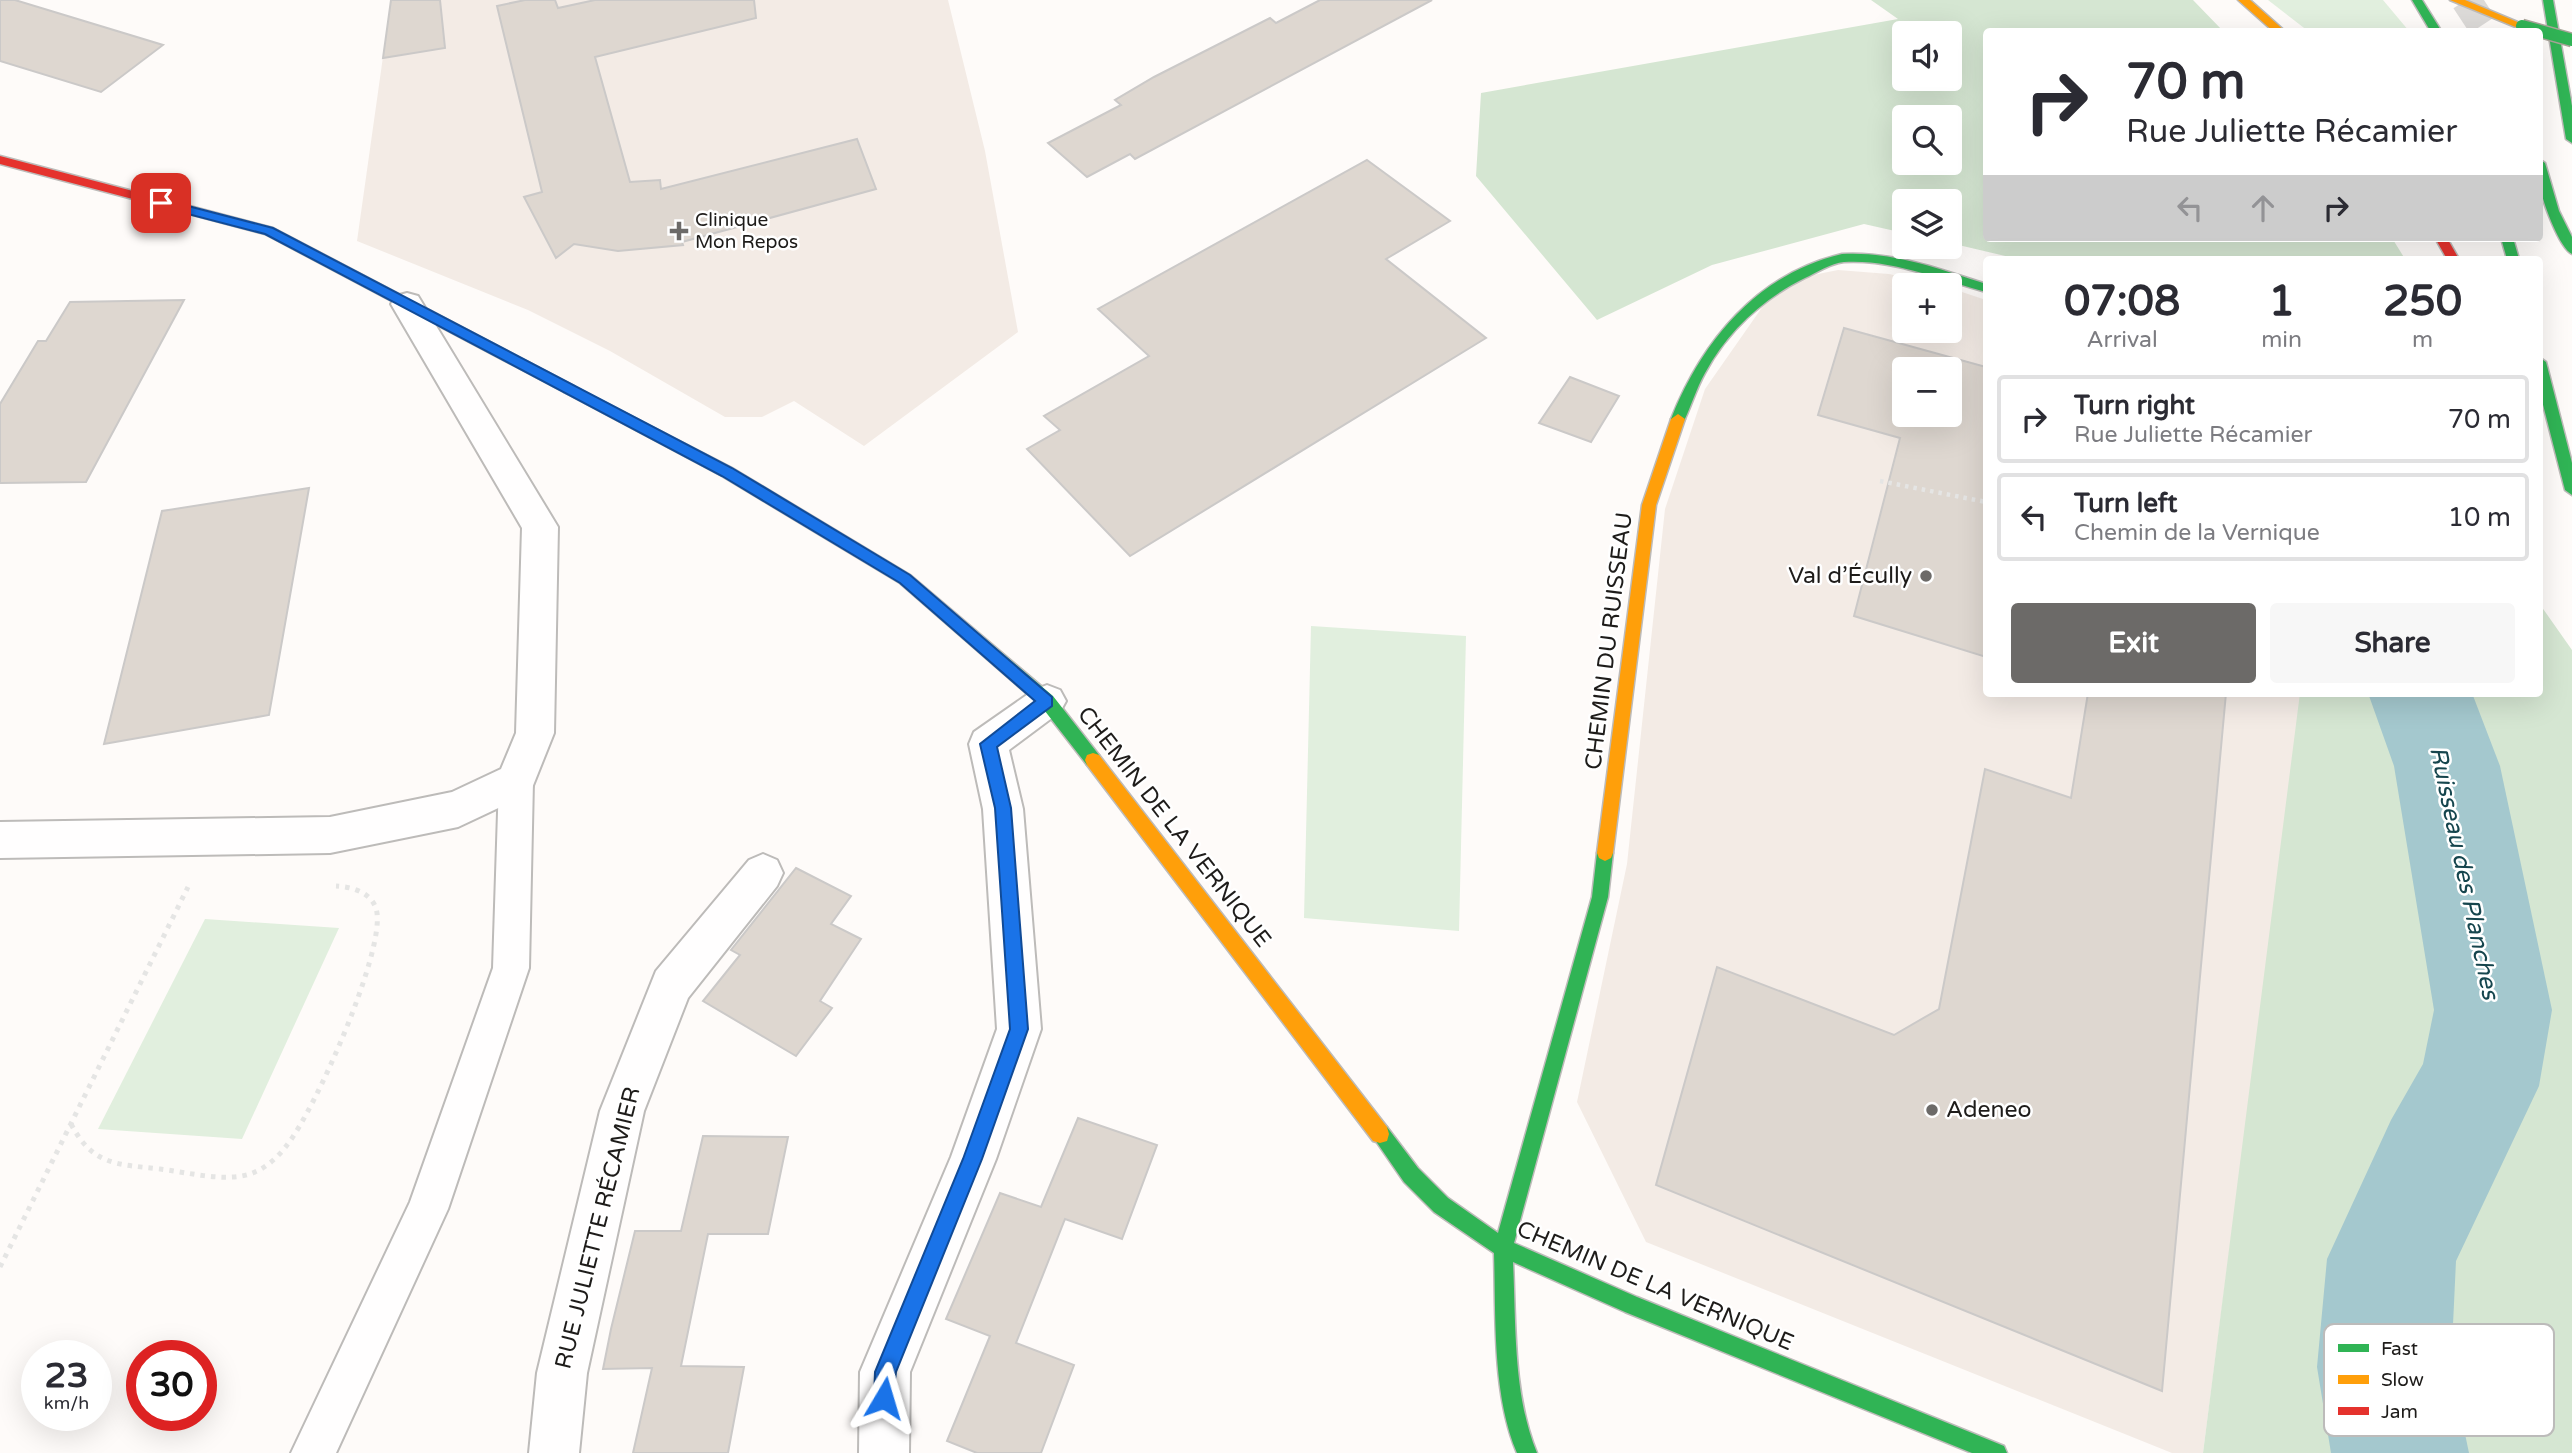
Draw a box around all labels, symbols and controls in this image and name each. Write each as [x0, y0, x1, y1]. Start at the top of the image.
map controls [1892, 21, 1962, 427]
button: sound [1892, 21, 1962, 91]
text: 70 m [2126, 53, 2245, 112]
icon: right [2011, 56, 2102, 147]
button: search [1892, 105, 1962, 175]
text: Rue Juliette Récamier [2126, 113, 2457, 151]
pin [131, 173, 191, 233]
icon: arrive [142, 184, 180, 222]
button: layers [1892, 189, 1962, 259]
icon: left [2171, 189, 2209, 227]
icon: ahead [2244, 189, 2282, 227]
icon: right [2317, 189, 2355, 227]
place label: Clinique Mon Repos [695, 209, 798, 253]
marker: Clinique Mon Repos [669, 221, 689, 241]
button: + [1892, 273, 1962, 343]
text: 07:08 [2064, 276, 2180, 327]
text: 1 [2268, 276, 2295, 327]
text: 250 [2383, 276, 2462, 327]
text: Arrival [2087, 326, 2158, 354]
text: min [2261, 326, 2302, 354]
text: m [2412, 326, 2433, 354]
button: − [1892, 357, 1962, 427]
text: Turn right [2074, 390, 2195, 421]
icon: right [2015, 400, 2053, 438]
text: 70 m [2448, 404, 2511, 435]
text: Rue Juliette Récamier [2074, 421, 2312, 449]
text: Turn left [2074, 488, 2177, 519]
icon: left [2015, 498, 2053, 536]
text: 10 m [2448, 502, 2511, 533]
street label: CHEMIN DU RUISSEAU [1579, 511, 1639, 771]
text: Chemin de la Vernique [2074, 519, 2320, 547]
place label: Val d’Écully [1788, 562, 1912, 590]
marker: Val d’Écully [1918, 568, 1934, 584]
button: Exit [2011, 603, 2256, 683]
button: Share [2270, 603, 2515, 683]
street label: CHEMIN DE LA VERNIQUE [1071, 701, 1277, 953]
water label: Ruisseau des Planches [2423, 744, 2505, 1003]
street label: RUE JULIETTE RÉCAMIER [549, 1084, 647, 1372]
place label: Adeneo [1946, 1096, 2031, 1124]
marker: Adeneo [1924, 1102, 1940, 1118]
street label: CHEMIN DE LA VERNIQUE [1512, 1215, 1798, 1357]
legend [2324, 1324, 2554, 1436]
text: Fast [2381, 1338, 2418, 1360]
speed limit sign: 30 [126, 1340, 217, 1431]
text: 23 [45, 1355, 88, 1397]
position arrow [847, 1361, 921, 1435]
text: Slow [2381, 1369, 2424, 1391]
text: km/h [44, 1392, 89, 1414]
text: Jam [2381, 1401, 2418, 1423]

